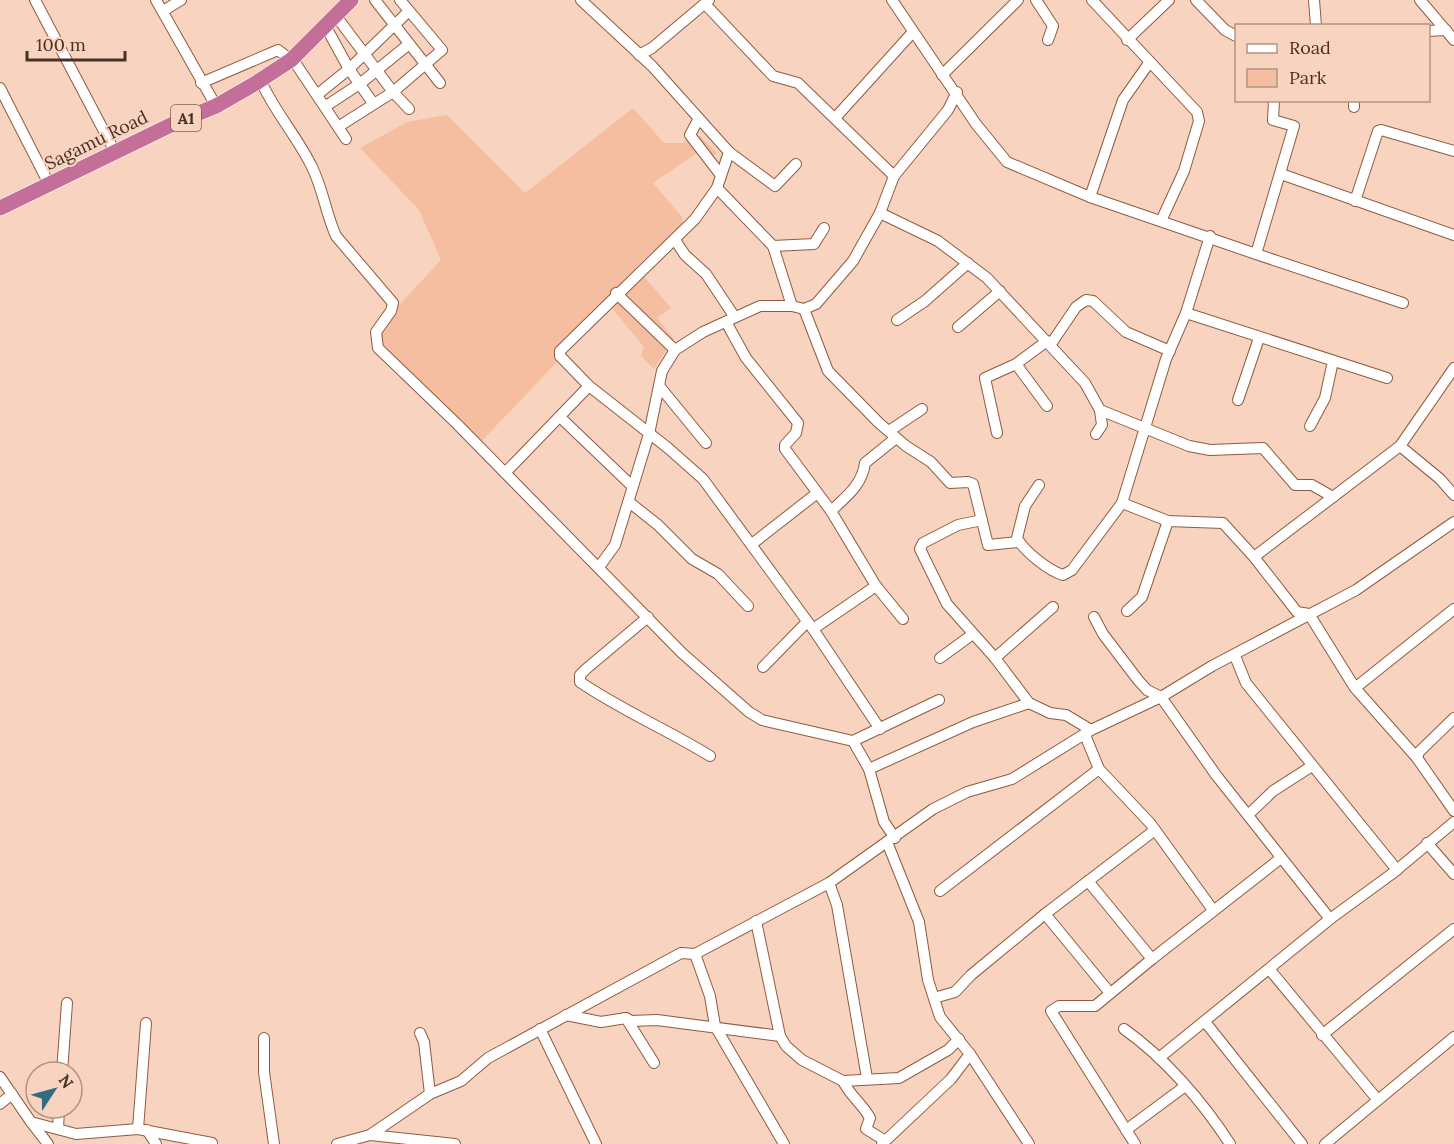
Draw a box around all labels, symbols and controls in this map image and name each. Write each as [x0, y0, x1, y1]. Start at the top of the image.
scale bar [27, 24, 124, 62]
legend [1235, 24, 1430, 102]
text: 100 m [36, 33, 86, 56]
text: Road [1289, 36, 1331, 59]
text: Park [1289, 66, 1327, 89]
street label: Sagamu Road [41, 105, 152, 175]
road number: A1 [171, 105, 201, 131]
north arrow [24, 1060, 84, 1120]
text: N [54, 1070, 78, 1092]

